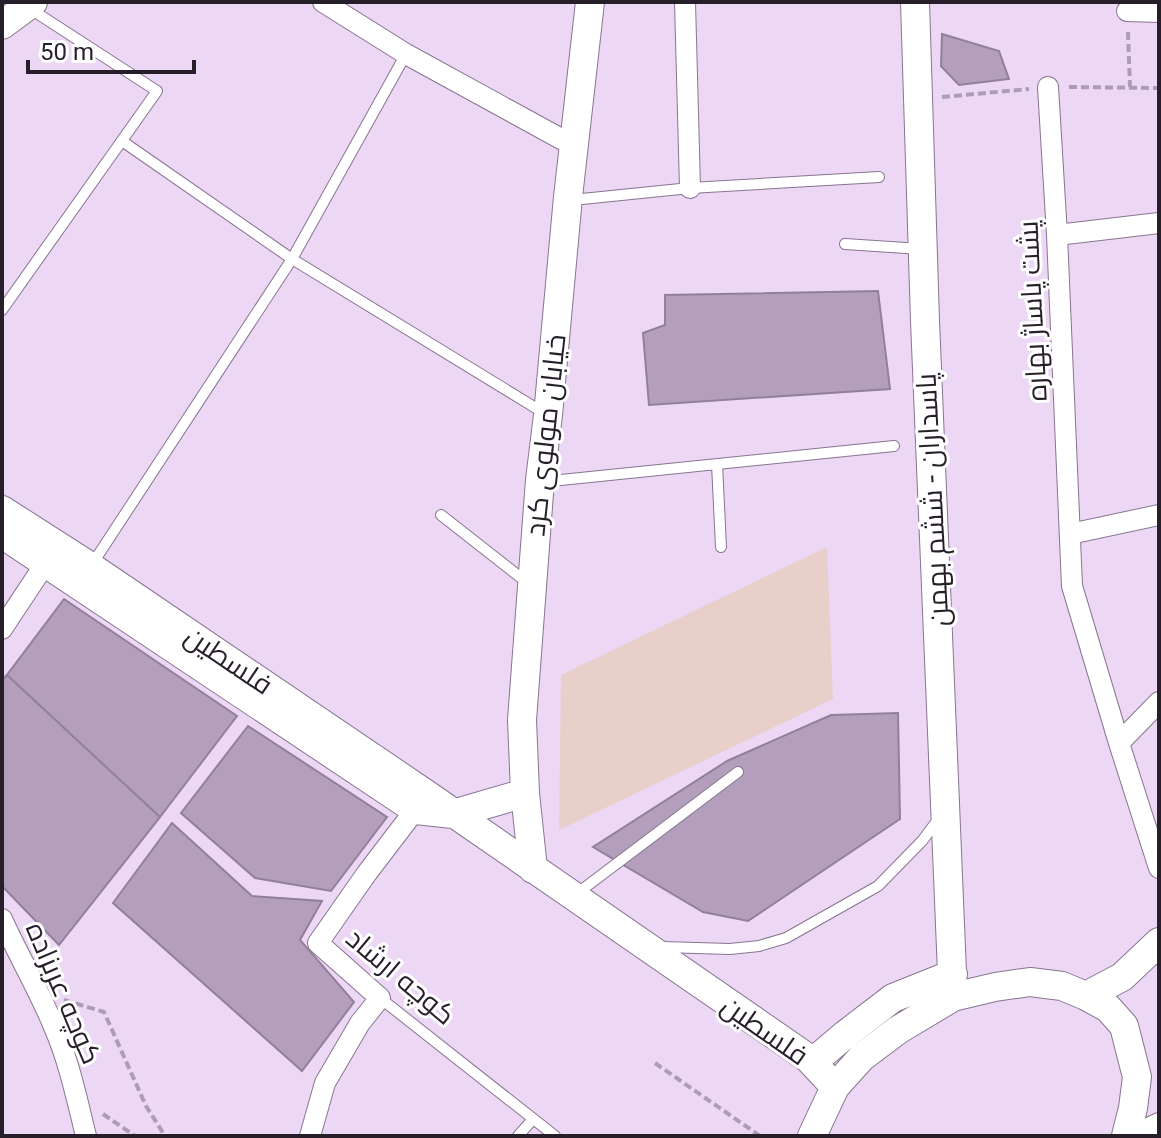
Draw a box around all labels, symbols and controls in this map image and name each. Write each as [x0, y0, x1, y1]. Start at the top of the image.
scale bar [28, 24, 194, 74]
text: 50 m [40, 38, 94, 66]
street label: پشت پاساژ بهاره [1011, 219, 1056, 402]
street label: خیابان مولوی کرد [518, 332, 573, 538]
street label: پاسداران - ششم بهمن [909, 372, 959, 627]
street label: فلسطین [179, 619, 279, 702]
street label: کوچه عربزاده [17, 917, 108, 1070]
street label: کوچه ارشاد [338, 921, 462, 1033]
street label: فلسطین [715, 989, 815, 1072]

